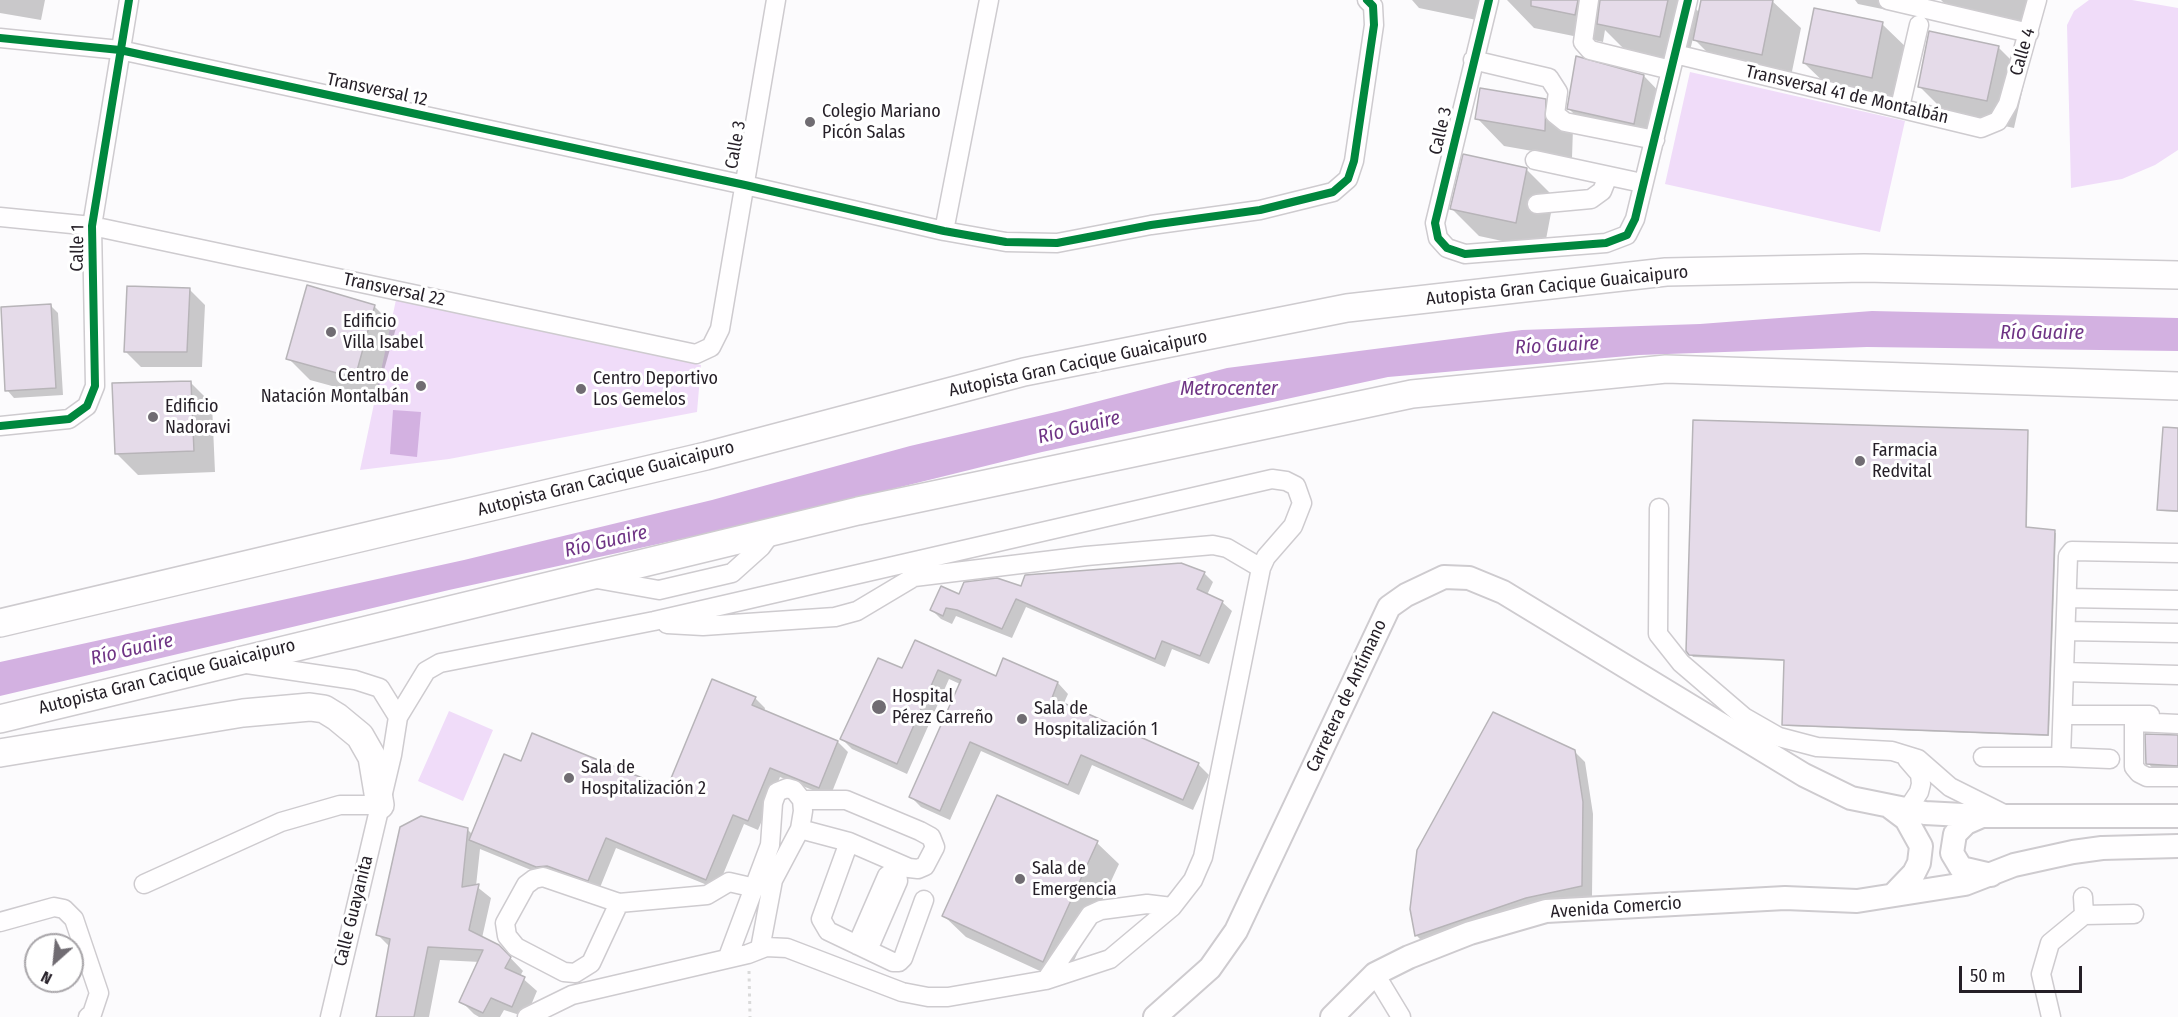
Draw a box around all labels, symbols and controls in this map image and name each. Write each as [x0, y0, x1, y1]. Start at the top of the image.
street label: Calle 4 [2006, 26, 2040, 78]
street label: Transversal 41 de Montalbán [1743, 61, 1951, 129]
street label: Transversal 12 [325, 69, 429, 111]
place label: Colegio Mariano Picón Salas [822, 101, 941, 144]
street label: Calle 3 [1425, 105, 1457, 157]
marker: Colegio Mariano Picón Salas [803, 115, 817, 129]
street label: Calle 3 [721, 119, 751, 171]
street label: Calle 1 [67, 224, 89, 272]
street label: Autopista Gran Cacique Guaicaipuro [1425, 261, 1689, 311]
street label: Transversal 22 [341, 269, 447, 311]
place label: Edificio Villa Isabel [343, 311, 423, 354]
water label: Río Guaire [2000, 321, 2084, 345]
marker: Edificio Villa Isabel [324, 325, 338, 339]
street label: Autopista Gran Cacique Guaicaipuro [947, 326, 1209, 402]
water label: Río Guaire [1514, 332, 1600, 360]
place label: Centro de Natación Montalbán [261, 365, 409, 407]
place label: Centro Deportivo Los Gemelos [593, 368, 718, 410]
water label: Metrocenter [1180, 377, 1278, 401]
marker: Centro de Natación Montalbán [414, 379, 428, 393]
marker: Centro Deportivo Los Gemelos [574, 382, 588, 396]
place label: Edificio Nadoravi [165, 396, 231, 438]
water label: Río Guaire [1035, 406, 1123, 450]
marker: Edificio Nadoravi [146, 410, 160, 424]
street label: Autopista Gran Cacique Guaicaipuro [476, 437, 736, 521]
place label: Farmacia Redvital [1872, 440, 1938, 482]
marker: Farmacia Redvital [1853, 454, 1867, 468]
water label: Río Guaire [562, 521, 650, 563]
street label: Carretera de Antímano [1302, 616, 1392, 776]
water label: Río Guaire [88, 629, 176, 671]
street label: Autopista Gran Cacique Guaicaipuro [37, 635, 297, 719]
place label: Hospital Pérez Carreño [892, 686, 993, 728]
marker: Hospital Pérez Carreño [870, 698, 888, 716]
place label: Sala de Hospitalización 1 [1034, 698, 1158, 740]
marker: Sala de Hospitalización 1 [1015, 712, 1029, 726]
place label: Sala de Hospitalización 2 [581, 757, 706, 800]
marker: Sala de Hospitalización 2 [562, 771, 576, 785]
street label: Calle Guayanita [330, 853, 378, 969]
place label: Sala de Emergencia [1032, 858, 1117, 900]
marker: Sala de Emergencia [1013, 872, 1027, 886]
street label: Avenida Comercio [1550, 893, 1682, 923]
north arrow [24, 933, 84, 993]
scale bar [1962, 954, 2085, 992]
text: 50 m [1970, 965, 2006, 987]
text: N [38, 967, 55, 988]

